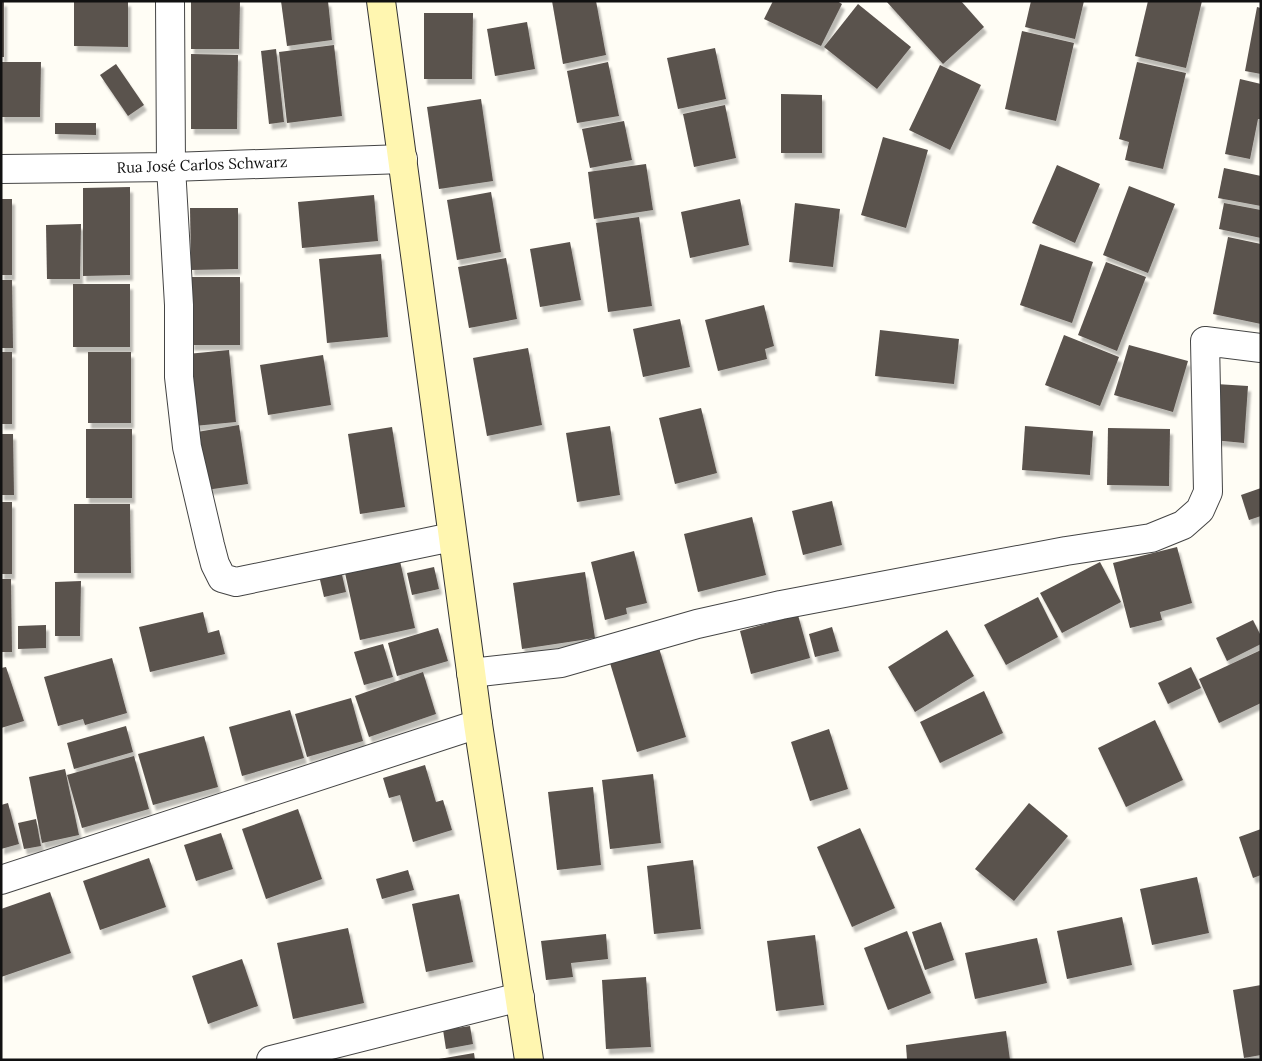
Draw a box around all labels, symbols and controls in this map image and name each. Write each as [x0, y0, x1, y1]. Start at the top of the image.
street label: Rua José Carlos Schwarz [116, 152, 288, 177]

